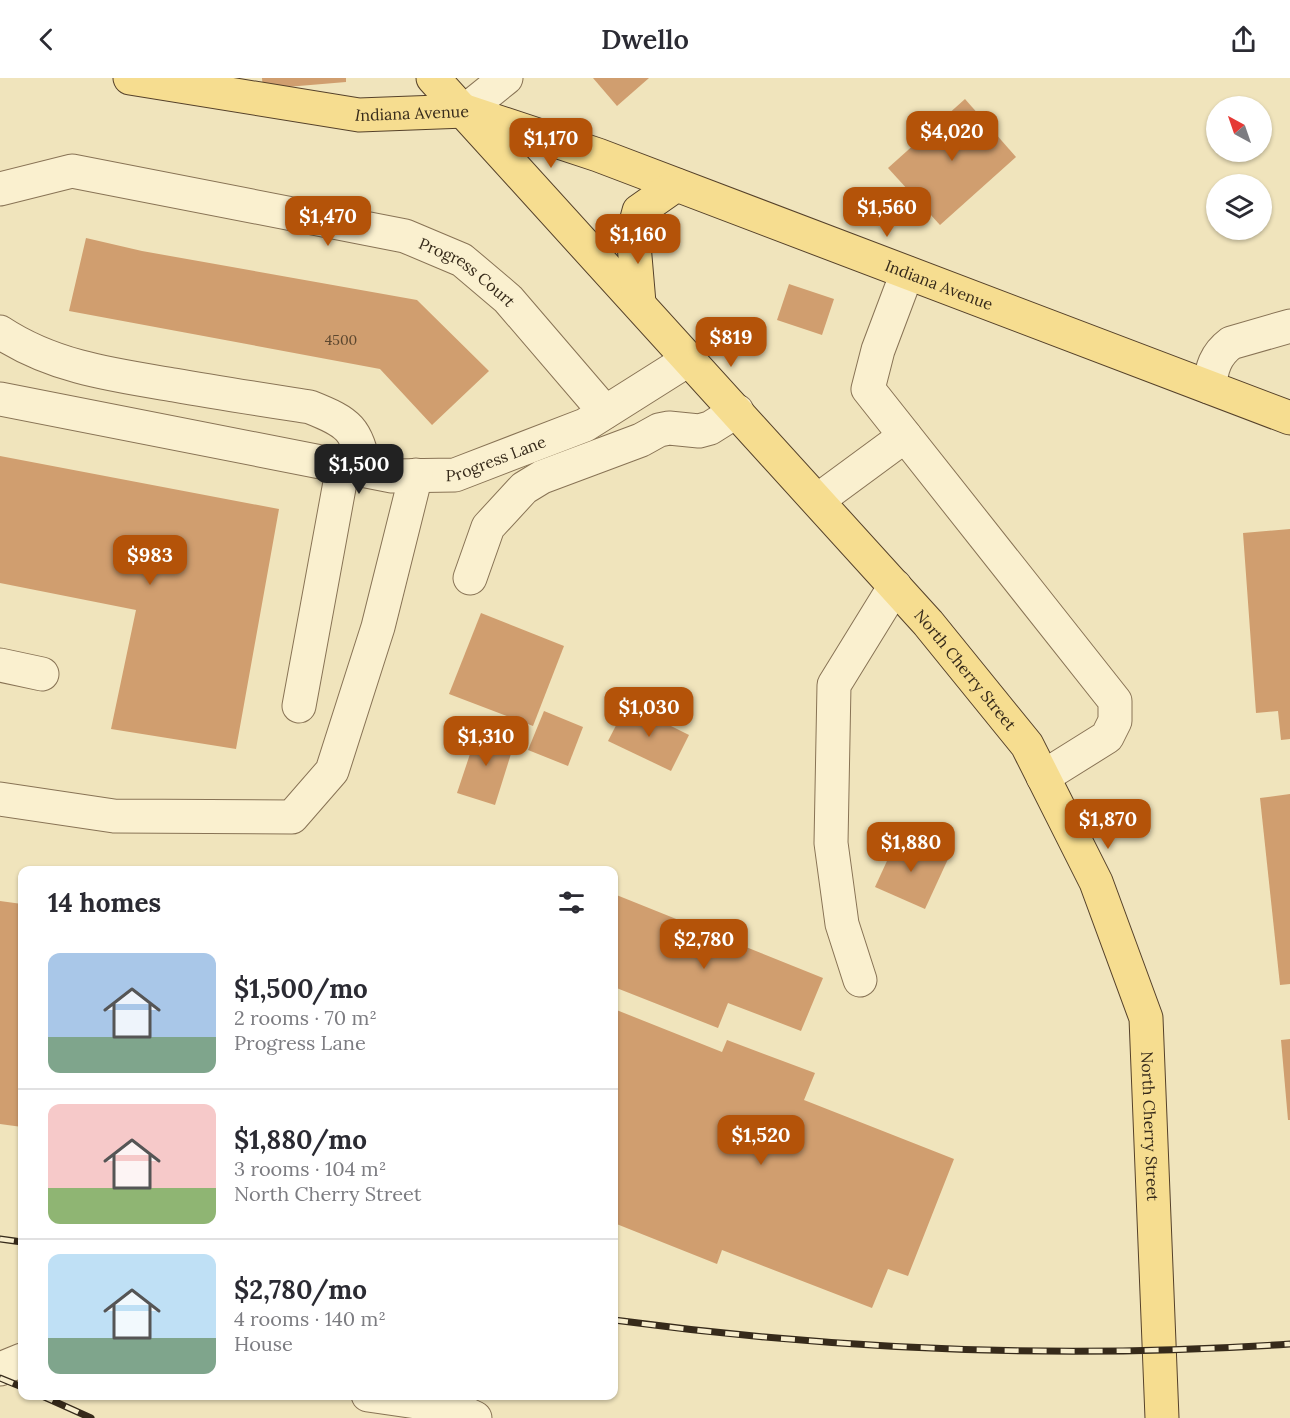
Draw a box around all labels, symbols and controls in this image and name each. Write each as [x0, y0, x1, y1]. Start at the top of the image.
text: Dwello [601, 22, 689, 56]
icon: back [30, 23, 63, 56]
icon: share [1227, 23, 1260, 56]
north arrow [1206, 96, 1272, 162]
map controls [1206, 96, 1272, 240]
street label: Indiana Avenue [354, 101, 470, 125]
pin: $4,020 [903, 111, 1001, 162]
pin: $1,170 [502, 118, 600, 169]
text: $4,020 [920, 118, 984, 143]
text: $1,170 [523, 125, 579, 150]
button: layers [1206, 174, 1272, 240]
pin: $1,560 [838, 187, 936, 238]
text: $1,560 [857, 194, 917, 219]
pin: $1,470 [279, 196, 377, 247]
text: $1,470 [299, 203, 357, 228]
pin: $1,160 [589, 214, 687, 265]
text: $1,160 [609, 221, 667, 246]
street label: Progress Court [416, 233, 520, 311]
street label: Indiana Avenue [882, 255, 996, 314]
pin: $819 [695, 317, 767, 368]
text: $819 [710, 324, 752, 349]
house number: 4500 [325, 331, 357, 349]
street label: Progress Lane [446, 431, 549, 485]
pin: $1,500 [310, 444, 408, 495]
text: $1,500 [328, 451, 390, 476]
pin: $983 [114, 535, 186, 586]
text: $983 [127, 542, 173, 567]
street label: North Cherry Street [910, 605, 1021, 735]
pin: $1,030 [600, 687, 698, 738]
text: $1,030 [618, 694, 680, 719]
pin: $1,310 [437, 716, 535, 767]
text: $1,310 [458, 723, 514, 748]
pin: $1,870 [1059, 799, 1157, 850]
text: $1,870 [1079, 806, 1137, 831]
pin: $1,880 [862, 822, 960, 873]
text: $1,880 [881, 829, 941, 854]
text: 14 homes [48, 886, 161, 919]
icon: filters [555, 886, 588, 919]
pin: $2,780 [655, 919, 753, 970]
text: $2,780 [674, 926, 734, 951]
text: $1,500/mo [234, 972, 368, 1005]
icon: home [96, 977, 168, 1049]
text: 2 rooms · 70 m² [234, 1005, 377, 1030]
text: Progress Lane [234, 1030, 366, 1055]
street label: North Cherry Street [1137, 1051, 1163, 1202]
pin: $1,520 [712, 1115, 810, 1166]
text: $1,520 [731, 1122, 791, 1147]
text: $1,880/mo [234, 1123, 367, 1156]
icon: home [96, 1128, 168, 1200]
text: 3 rooms · 104 m² [234, 1156, 386, 1181]
text: North Cherry Street [234, 1181, 422, 1206]
text: $2,780/mo [234, 1273, 367, 1306]
icon: home [96, 1278, 168, 1350]
text: 4 rooms · 140 m² [234, 1306, 386, 1331]
text: House [234, 1331, 293, 1356]

